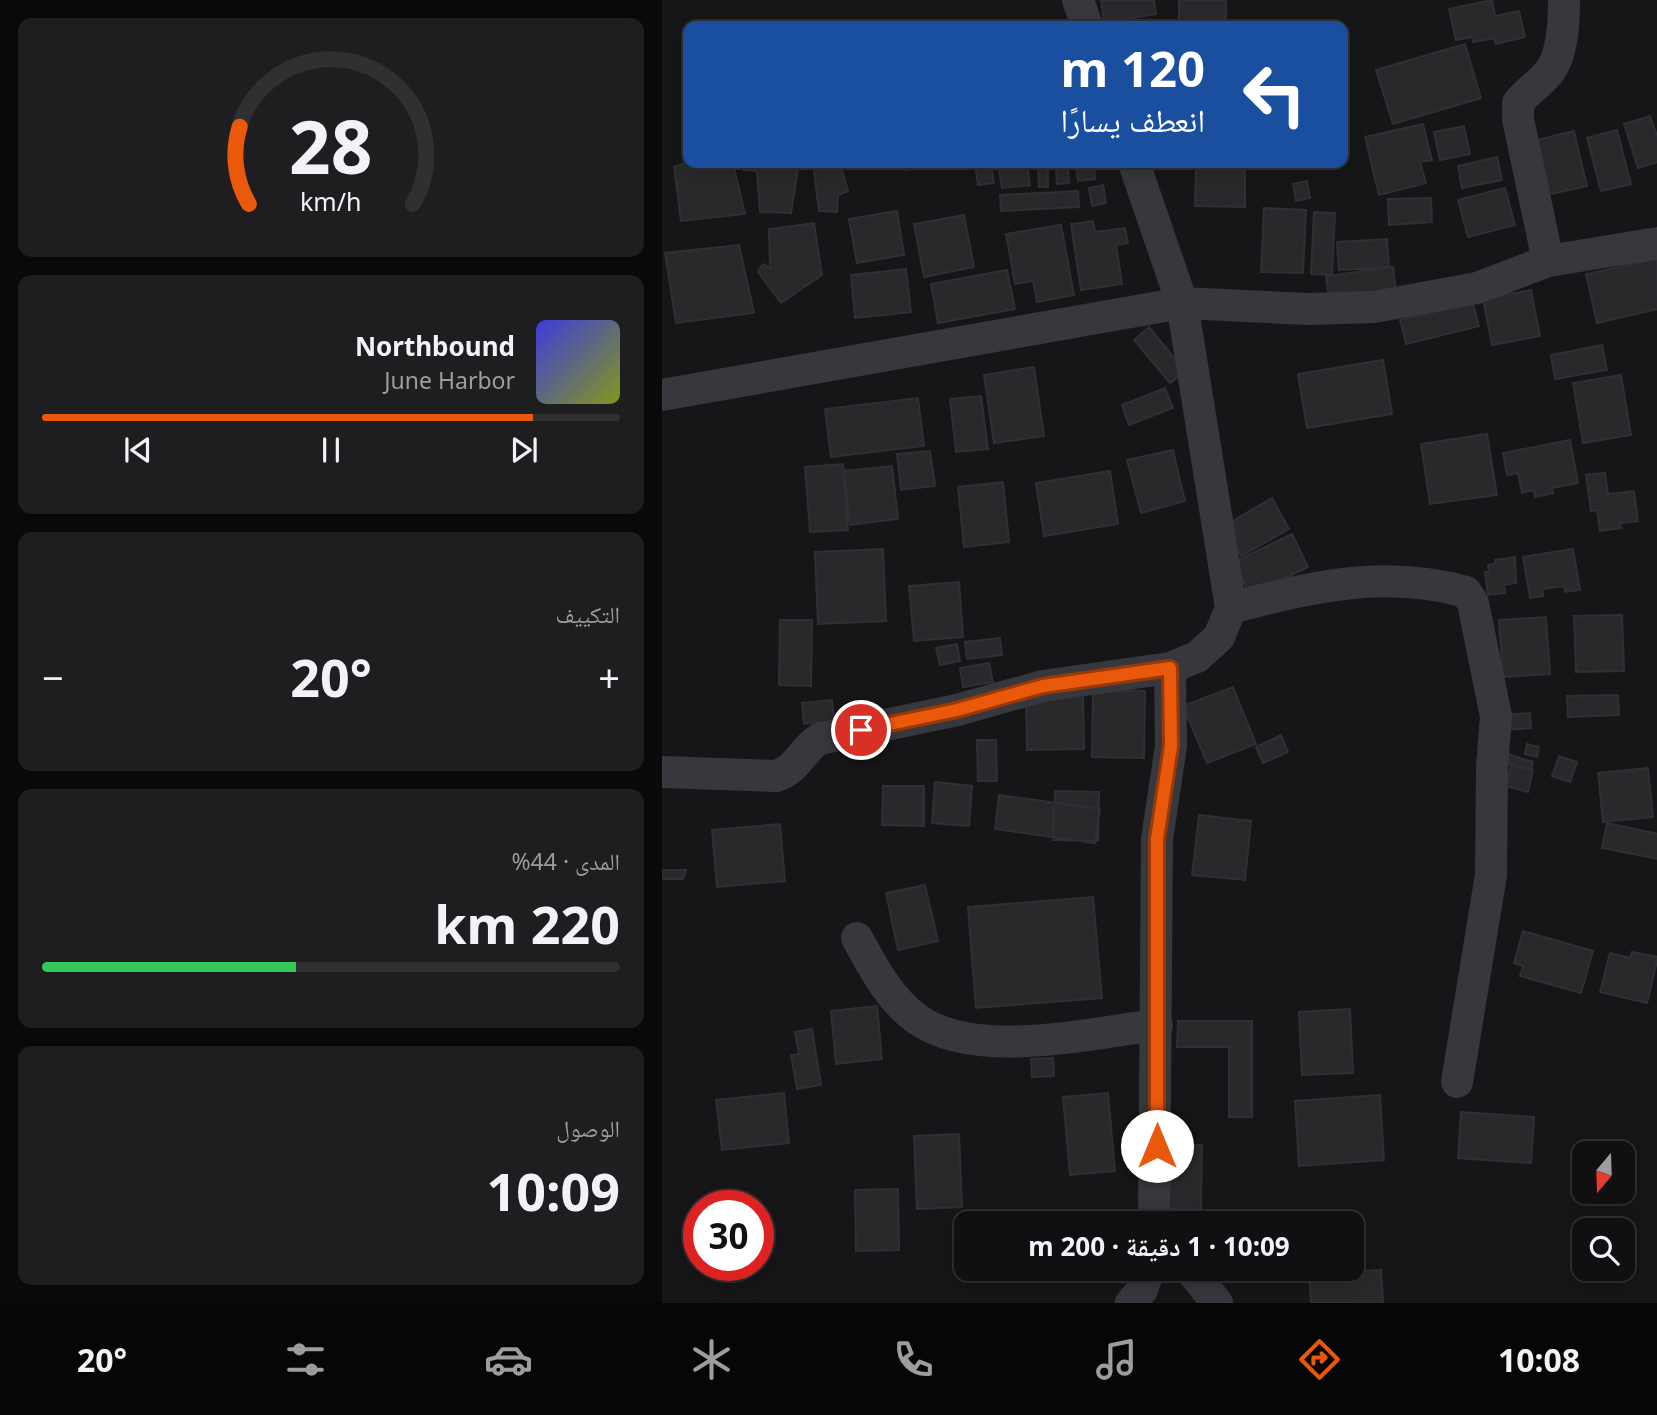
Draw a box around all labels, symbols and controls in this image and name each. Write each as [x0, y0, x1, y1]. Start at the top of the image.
text: 120 m [1060, 35, 1205, 101]
icon: left [1229, 49, 1320, 140]
text: 28 [289, 96, 373, 195]
text: انعطف يسارًا [1060, 98, 1205, 141]
text: km/h [300, 183, 362, 217]
text: Northbound [355, 328, 515, 364]
text: June Harbor [384, 364, 515, 396]
icon: previous [119, 431, 157, 469]
icon: pause [312, 431, 350, 469]
icon: next [505, 431, 543, 469]
text: التكييف [555, 598, 620, 630]
text: 20° [290, 641, 372, 712]
text: − [42, 651, 64, 703]
text: + [598, 651, 620, 703]
pin [831, 700, 891, 760]
icon: arrive [842, 711, 880, 749]
text: المدى · 44% [511, 845, 620, 877]
text: 220 km [434, 888, 620, 959]
position arrow [1120, 1109, 1194, 1183]
text: الوصول [556, 1112, 620, 1144]
north arrow [1572, 1141, 1635, 1204]
map controls [1572, 1141, 1635, 1281]
text: 10:09 [486, 1155, 620, 1226]
speed limit sign: 30 [683, 1190, 774, 1281]
button: search [1572, 1218, 1635, 1281]
text: 10:09 · 1 دقيقة · 200 m [1028, 1228, 1290, 1264]
icon: filters [281, 1335, 330, 1384]
icon: car [484, 1335, 533, 1384]
icon: climate [687, 1335, 736, 1384]
icon: phone [889, 1335, 938, 1384]
icon: music [1092, 1335, 1141, 1384]
icon: directions [1295, 1335, 1344, 1384]
text: 20° [77, 1338, 127, 1381]
text: 10:08 [1498, 1338, 1580, 1381]

